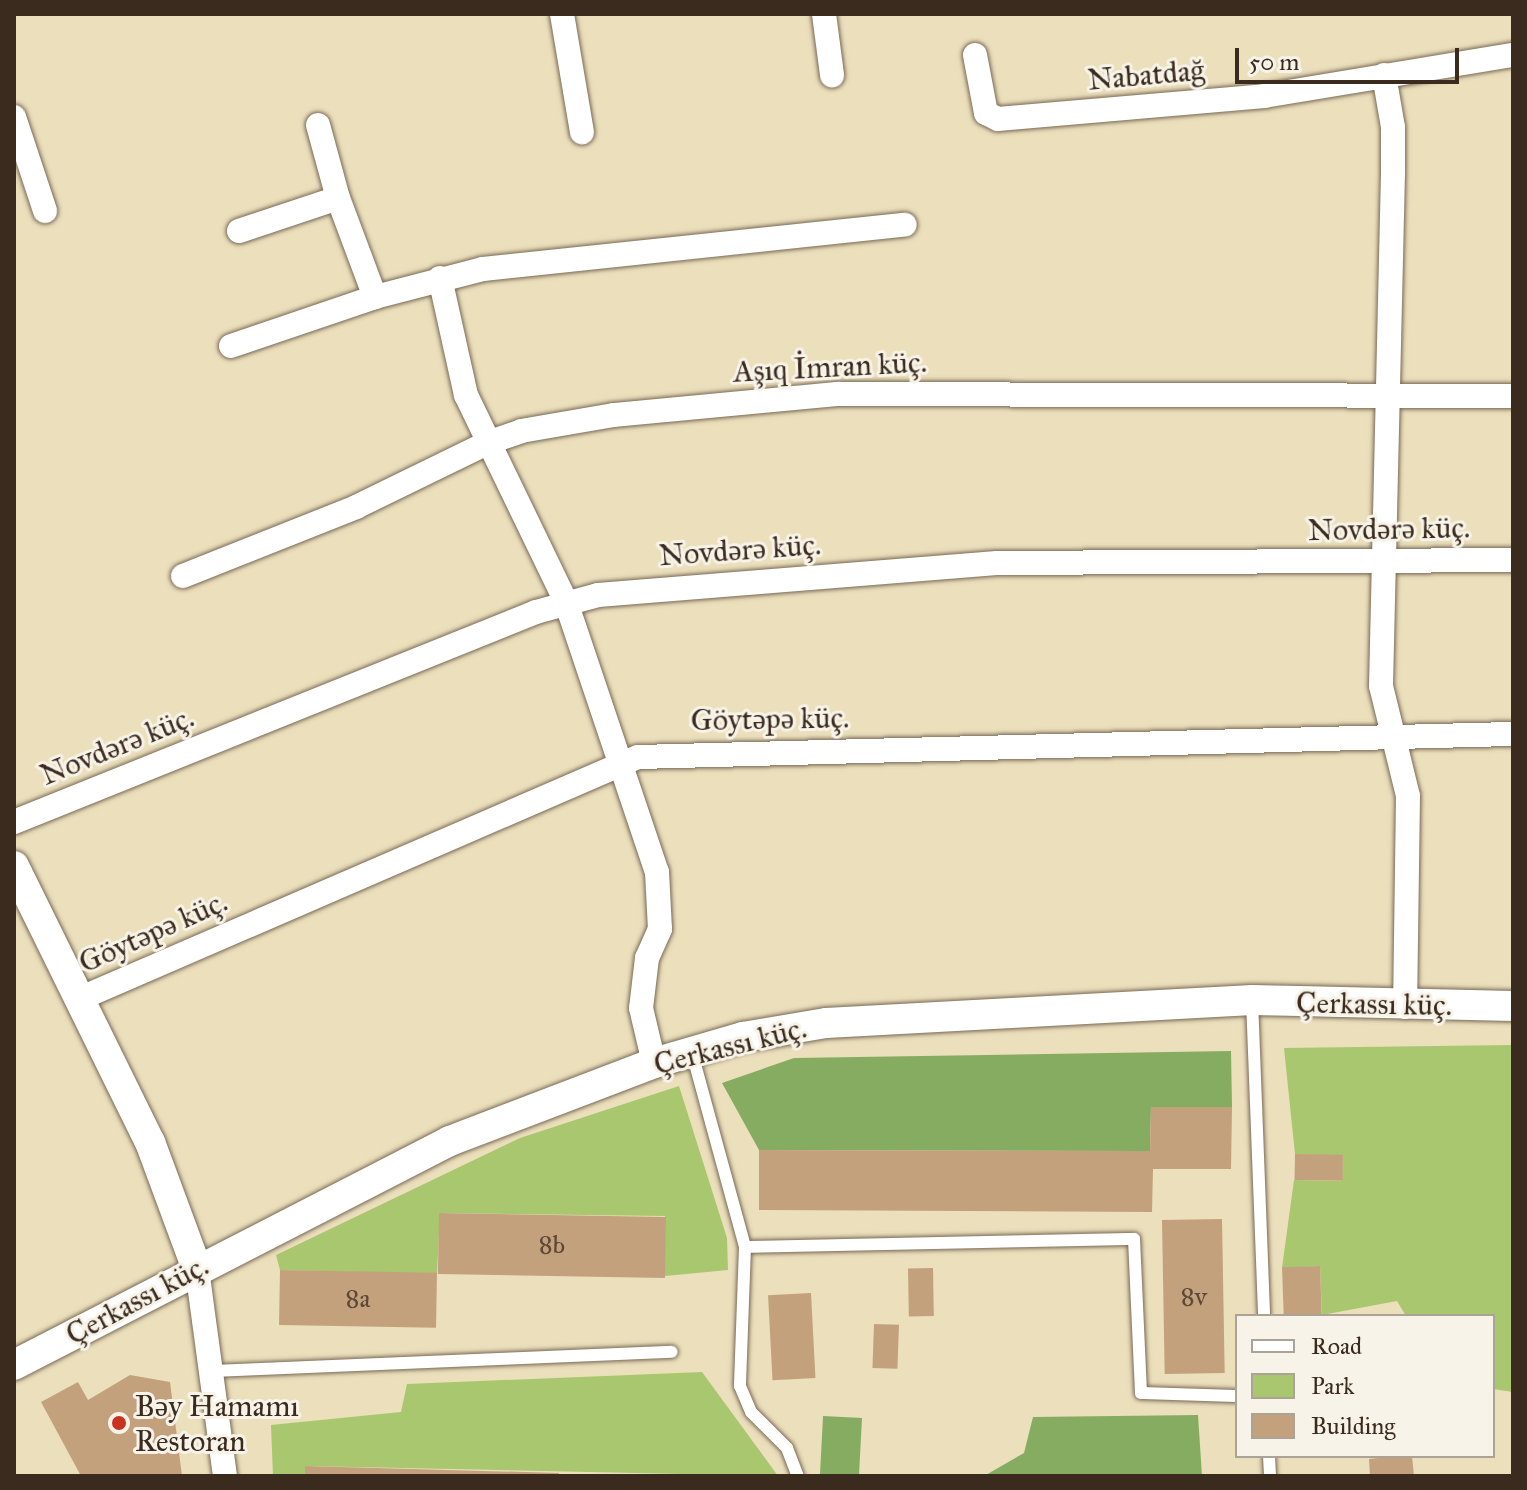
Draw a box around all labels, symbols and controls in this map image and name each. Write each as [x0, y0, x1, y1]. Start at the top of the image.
scale bar [1239, 32, 1463, 82]
text: 50 m [1249, 47, 1299, 77]
street label: Nabatdağ [1086, 52, 1206, 98]
street label: Aşıq İmran küç. [732, 344, 928, 390]
street label: Novdərə küç. [1308, 510, 1470, 548]
street label: Novdərə küç. [658, 526, 822, 574]
street label: Novdərə küç. [35, 699, 199, 793]
street label: Göytəpə küç. [690, 700, 850, 738]
street label: Göytəpə küç. [73, 883, 233, 981]
street label: Çerkassı küç. [1296, 985, 1452, 1023]
street label: Çerkassı küç. [650, 1010, 810, 1082]
house number: 8b [539, 1229, 565, 1261]
street label: Çerkassı küç. [60, 1247, 214, 1353]
house number: 8v [1181, 1281, 1207, 1313]
house number: 8a [346, 1283, 370, 1315]
legend [1235, 1314, 1495, 1458]
text: Road [1311, 1331, 1362, 1361]
text: Park [1311, 1371, 1354, 1401]
place label: Bәy Hamamı Restoran [135, 1388, 299, 1458]
text: Building [1311, 1411, 1396, 1441]
marker: Bәy Hamamı Restoran [110, 1414, 128, 1432]

